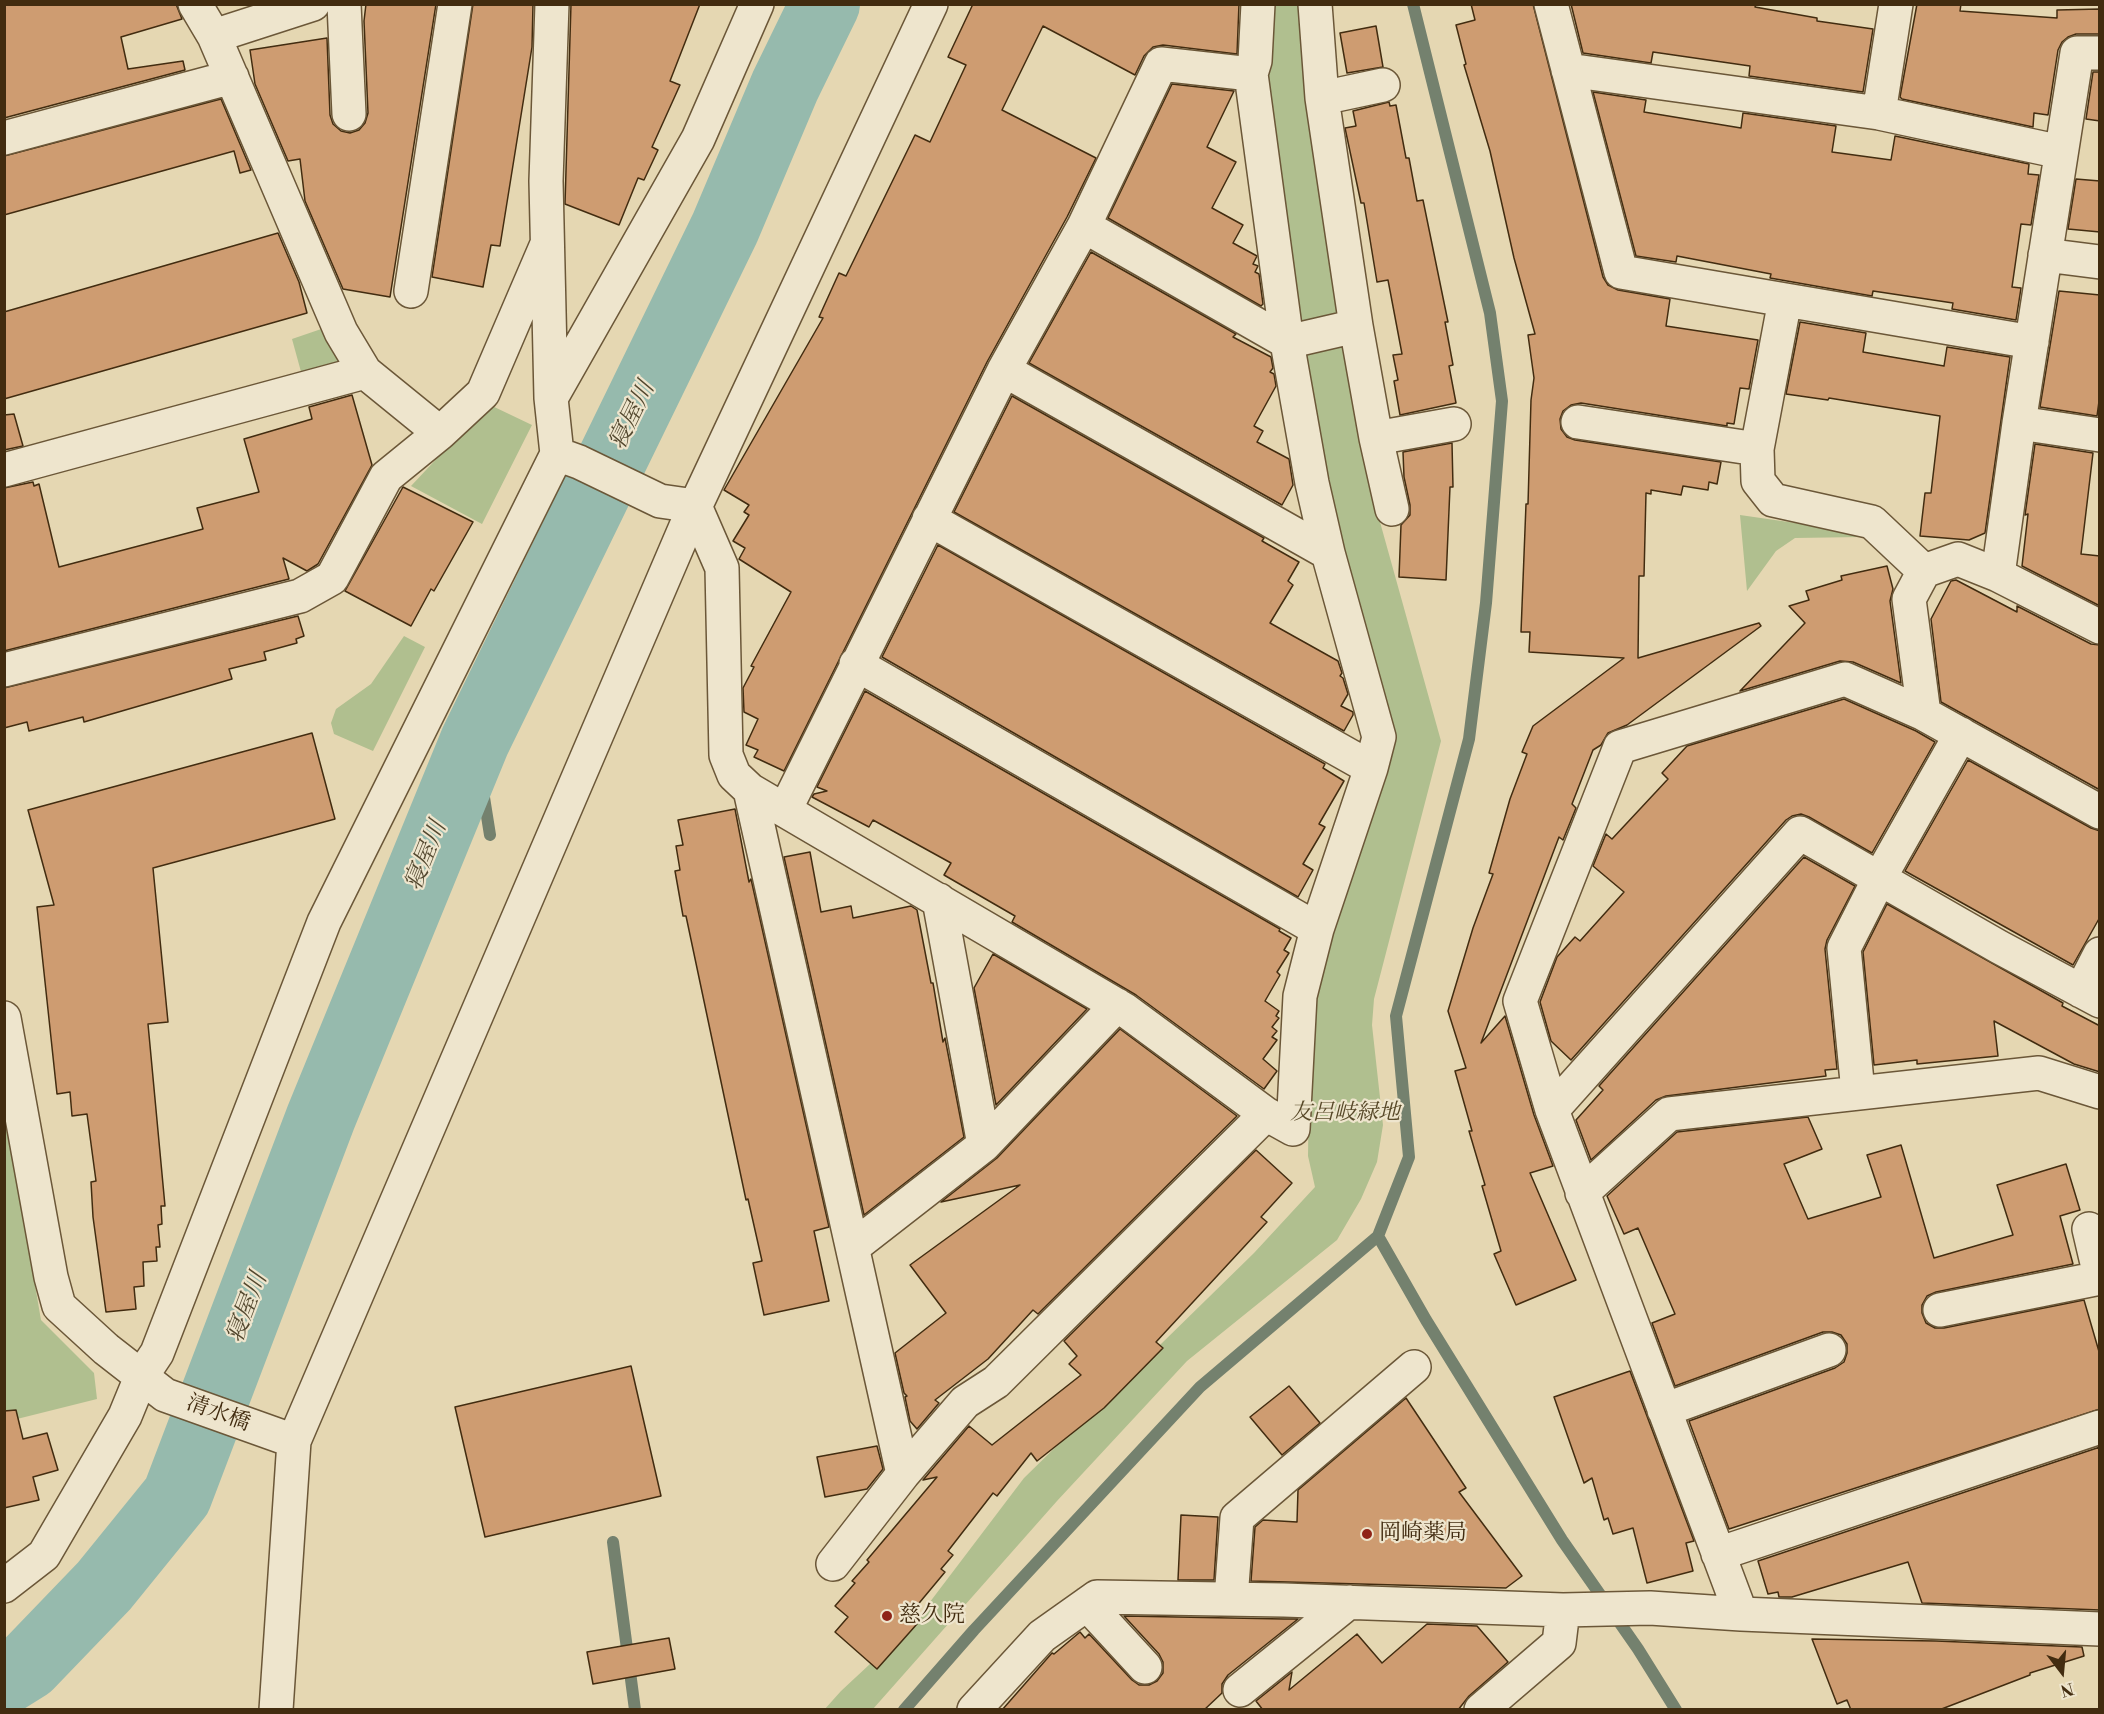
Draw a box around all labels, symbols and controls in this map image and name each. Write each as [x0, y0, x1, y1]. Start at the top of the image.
water label: 寝屋川 [604, 377, 662, 455]
water label: 寝屋川 [400, 817, 454, 895]
park label: 友呂岐緑地 [1290, 1101, 1400, 1127]
water label: 寝屋川 [222, 1269, 274, 1347]
street label: 清水橋 [182, 1390, 254, 1438]
place label: 岡崎薬局 [1379, 1521, 1467, 1547]
marker: 岡崎薬局 [1360, 1527, 1374, 1541]
place label: 慈久院 [899, 1603, 965, 1629]
marker: 慈久院 [880, 1609, 894, 1623]
north arrow [2032, 1642, 2092, 1702]
text: N [2058, 1678, 2076, 1701]

